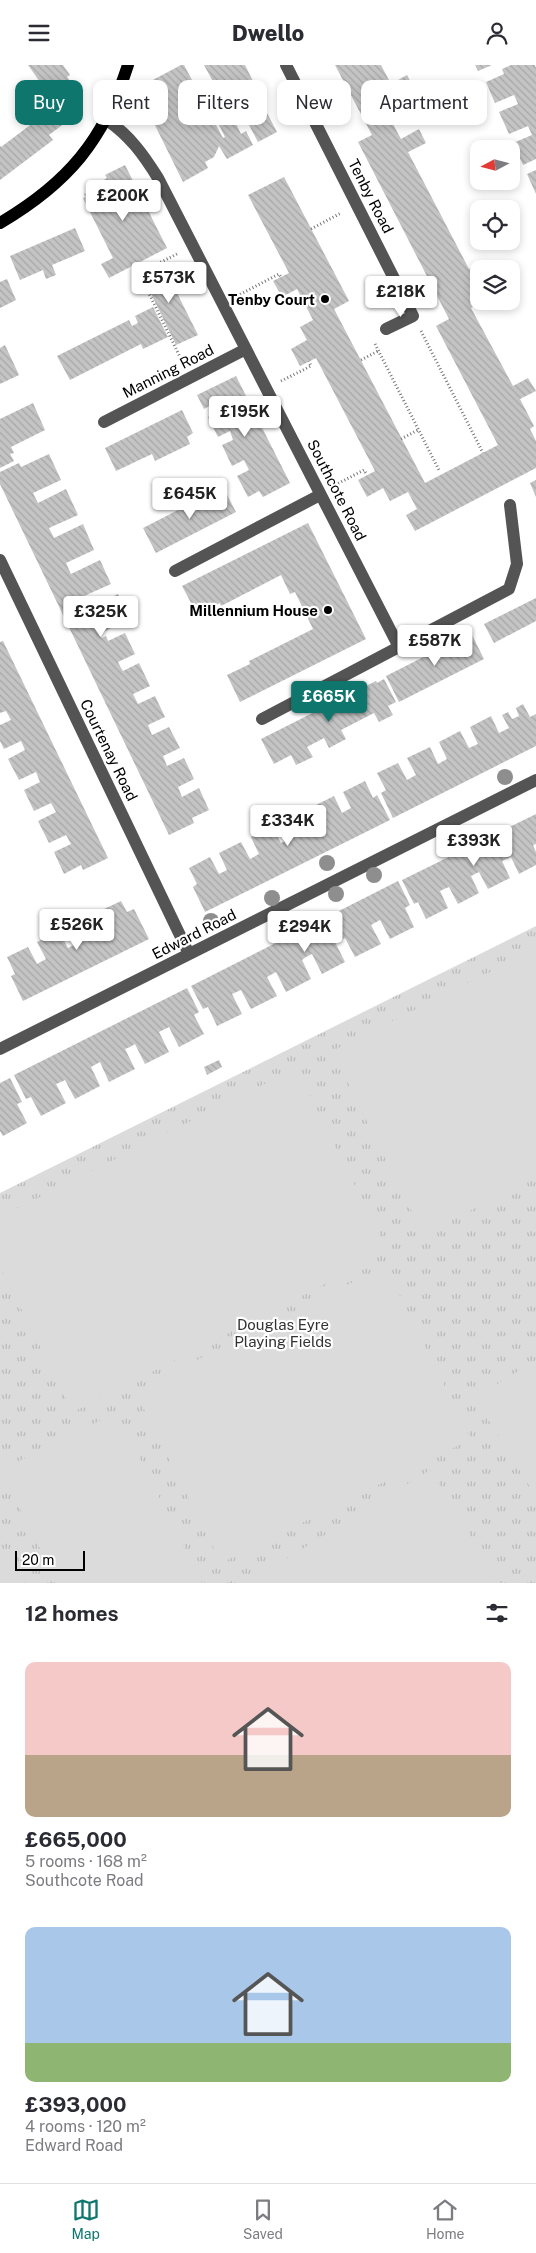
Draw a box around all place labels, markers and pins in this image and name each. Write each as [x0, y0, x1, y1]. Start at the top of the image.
pin: £200K [88, 179, 158, 222]
pin: £573K [134, 261, 204, 304]
pin: £218K [366, 275, 436, 318]
place label: Tenby Court [228, 291, 315, 308]
marker: Tenby Court [319, 293, 331, 305]
pin: £195K [210, 395, 280, 438]
pin: £645K [155, 477, 225, 520]
pin: £325K [66, 595, 136, 638]
place label: Millennium House [189, 602, 318, 619]
marker: Millennium House [322, 604, 334, 616]
pin: £587K [400, 625, 470, 667]
pin: £665K [294, 681, 364, 723]
pin: £334K [253, 805, 323, 847]
pin: £393K [439, 825, 509, 867]
pin: £526K [42, 909, 112, 951]
pin: £294K [270, 911, 340, 953]

